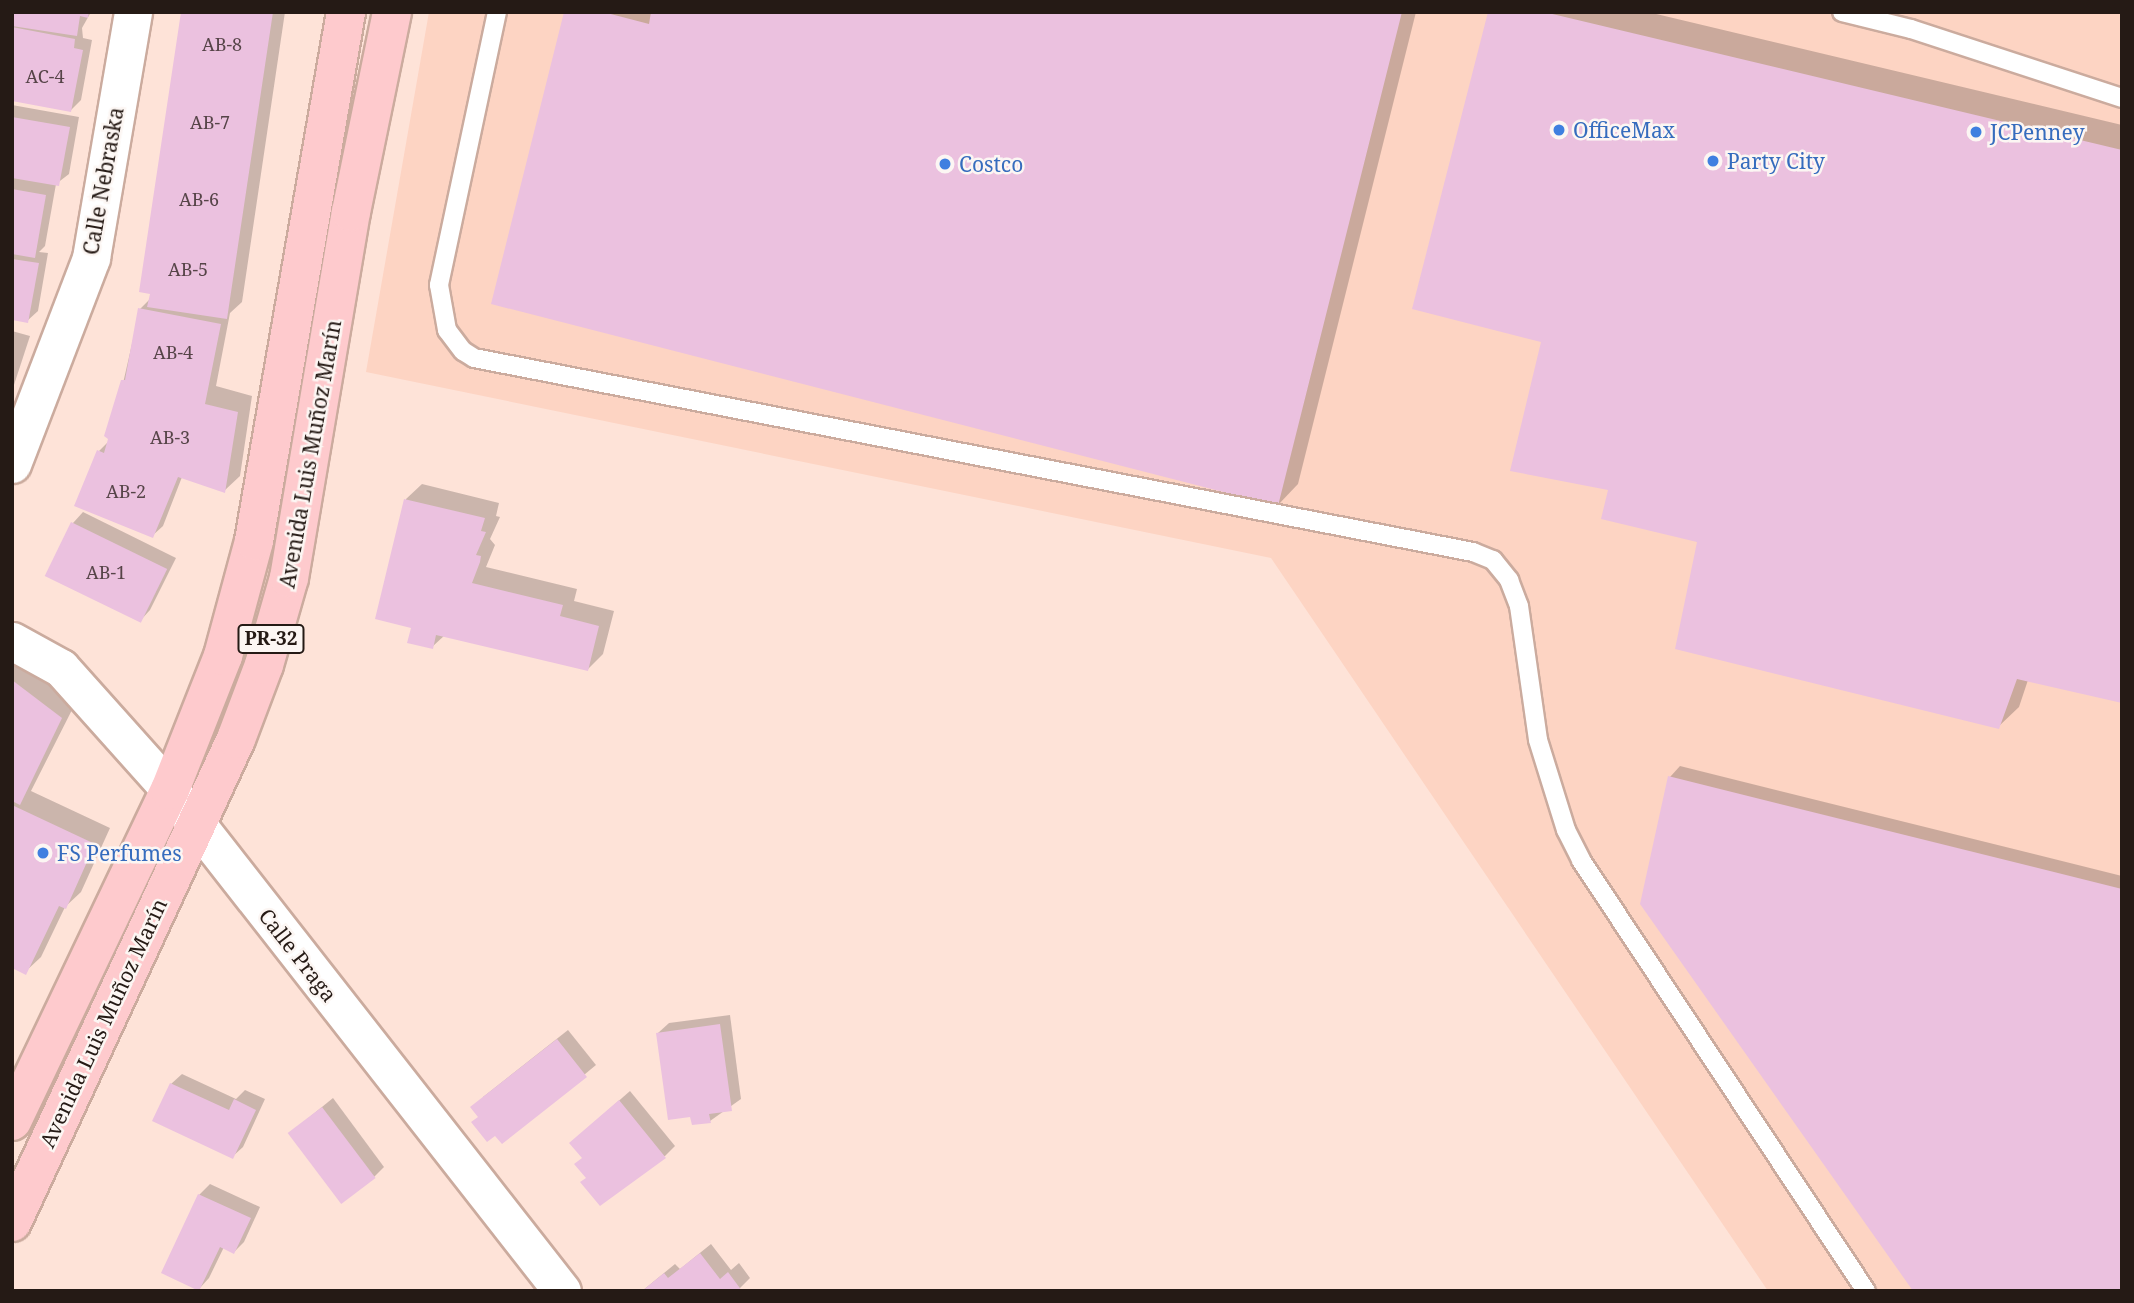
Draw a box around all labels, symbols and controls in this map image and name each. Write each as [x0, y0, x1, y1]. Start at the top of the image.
house number: AB-8 [202, 33, 242, 55]
house number: AC-4 [25, 65, 65, 87]
street label: Calle Nebraska [78, 105, 128, 257]
house number: AB-7 [190, 111, 230, 133]
place label: OfficeMax [1573, 117, 1675, 143]
place label: JCPenney [1990, 119, 2084, 145]
marker: OfficeMax [1551, 122, 1567, 138]
marker: JCPenney [1968, 124, 1984, 140]
place label: Party City [1727, 148, 1825, 174]
place label: Costco [959, 151, 1023, 177]
marker: Party City [1705, 153, 1721, 169]
marker: Costco [937, 156, 953, 172]
house number: AB-6 [179, 188, 219, 210]
house number: AB-5 [168, 258, 208, 280]
street label: Avenida Luis Muñoz Marín [274, 318, 346, 590]
house number: AB-4 [153, 341, 193, 363]
house number: AB-3 [150, 426, 190, 448]
house number: AB-2 [106, 480, 146, 502]
house number: AB-1 [86, 561, 126, 583]
road number: PR-32 [236, 624, 306, 654]
place label: FS Perfumes [57, 840, 182, 866]
marker: FS Perfumes [35, 845, 51, 861]
street label: Avenida Luis Muñoz Marín [34, 894, 172, 1152]
street label: Calle Praga [254, 903, 342, 1007]

